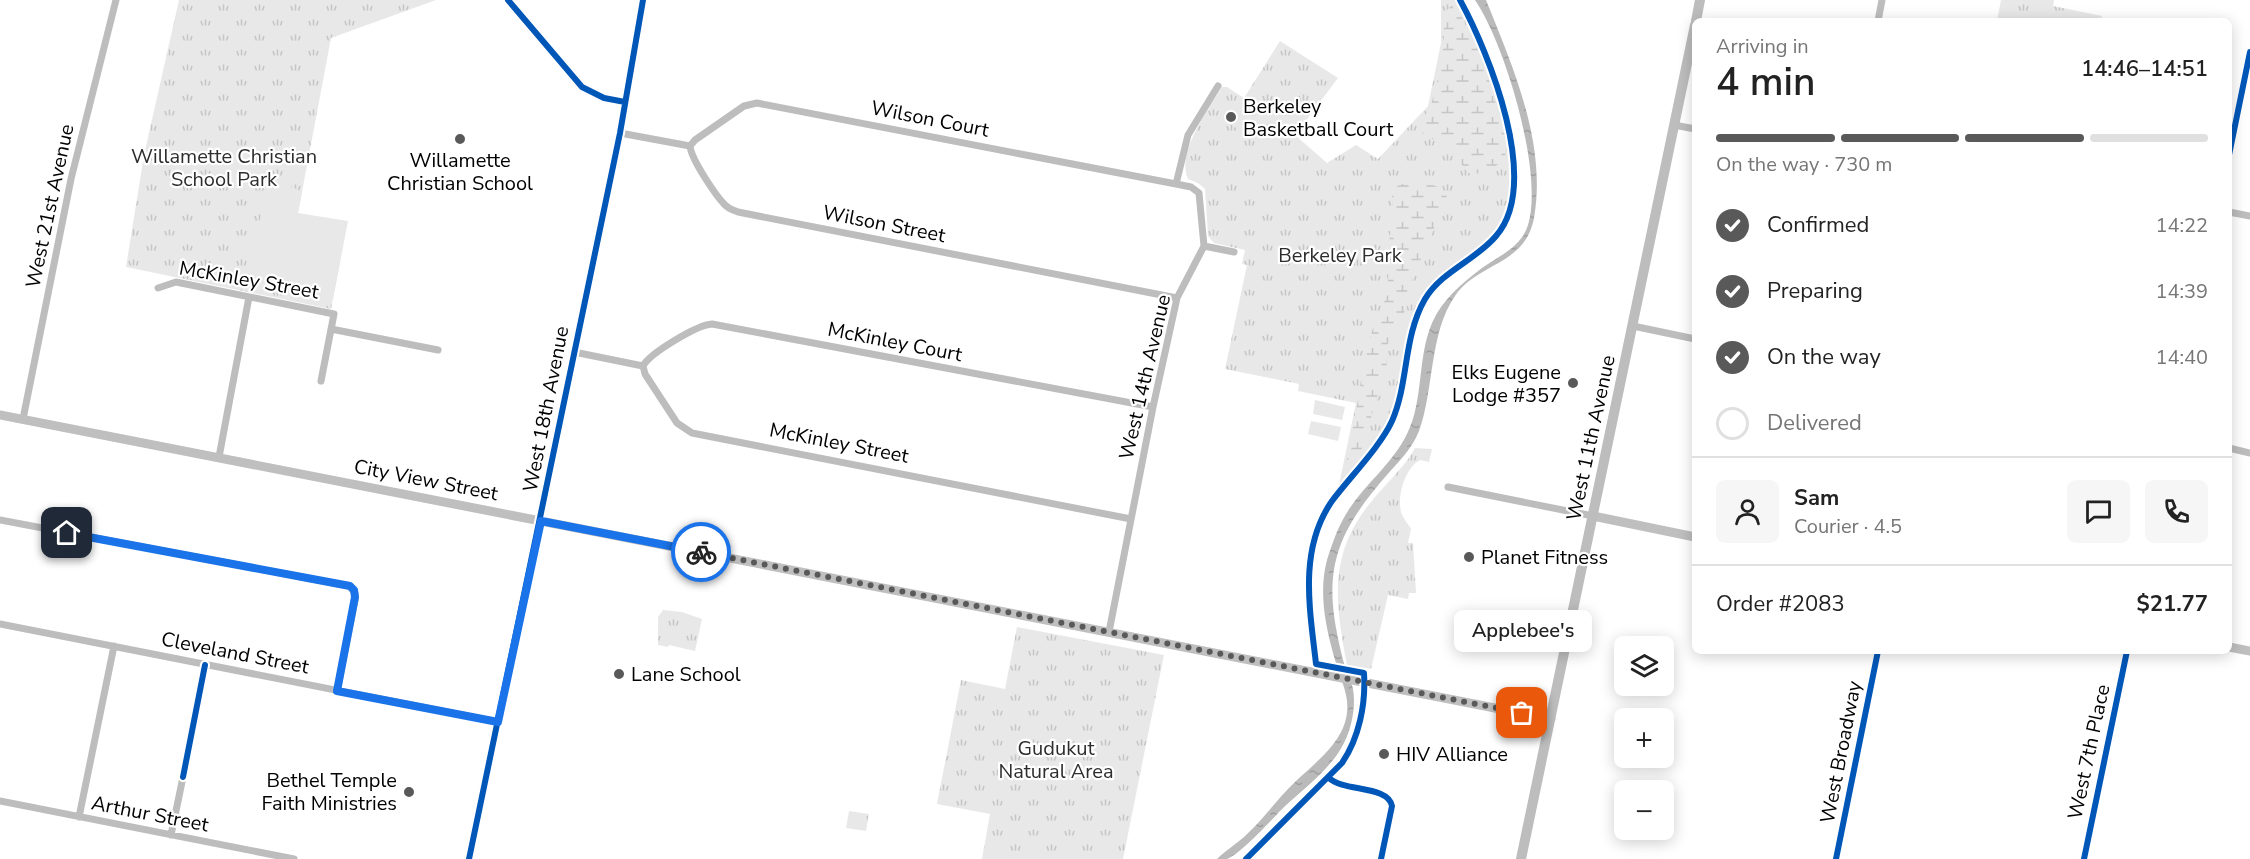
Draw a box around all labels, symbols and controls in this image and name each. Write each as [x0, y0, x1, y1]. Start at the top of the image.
text: Arriving in [1716, 33, 1809, 60]
text: 14:46–14:51 [2081, 54, 2208, 84]
text: 4 min [1716, 56, 1815, 109]
place label: Berkeley Basketball Court [1243, 93, 1394, 143]
street label: Wilson Court [869, 94, 992, 144]
marker: Berkeley Basketball Court [1224, 110, 1238, 124]
street label: West 21st Avenue [19, 122, 81, 290]
marker: Willamette Christian School [453, 132, 467, 146]
park label: Willamette Christian School Park [131, 143, 317, 193]
place label: Willamette Christian School [387, 147, 533, 197]
text: On the way · 730 m [1716, 151, 1892, 178]
street label: Wilson Street [820, 199, 949, 249]
icon: check [1716, 209, 1749, 242]
text: Confirmed [1767, 210, 1869, 240]
text: 14:22 [2155, 212, 2208, 239]
park label: Berkeley Park [1278, 242, 1403, 269]
street label: McKinley Street [177, 254, 322, 306]
icon: check [1716, 275, 1749, 308]
text: Preparing [1767, 276, 1863, 306]
text: 14:39 [2155, 278, 2208, 305]
street label: West 14th Avenue [1113, 292, 1177, 462]
street label: McKinley Court [825, 316, 966, 368]
street label: West 18th Avenue [517, 324, 575, 494]
icon: check [1716, 341, 1749, 374]
text: On the way [1767, 342, 1881, 372]
text: 14:40 [2155, 344, 2208, 371]
street label: West 11th Avenue [1560, 353, 1622, 523]
place label: Elks Eugene Lodge #357 [1452, 359, 1561, 409]
marker: Elks Eugene Lodge #357 [1566, 376, 1580, 390]
text: Delivered [1767, 408, 1862, 438]
street label: McKinley Street [767, 416, 912, 470]
street label: City View Street [352, 453, 501, 507]
button: person [1716, 480, 1779, 543]
button: chat [2067, 480, 2130, 543]
button: phone [2145, 480, 2208, 543]
text: Sam [1794, 483, 1839, 513]
pin [41, 507, 92, 558]
text: Courier · 4.5 [1794, 513, 1902, 540]
icon: home [50, 516, 83, 549]
courier [671, 522, 731, 582]
icon: bike [685, 536, 718, 569]
place label: Planet Fitness [1481, 544, 1608, 571]
marker: Planet Fitness [1462, 550, 1476, 564]
text: Order #2083 [1716, 589, 1845, 619]
text: $21.77 [2137, 589, 2208, 619]
callout: Applebee's [1453, 611, 1591, 653]
text: Applebee's [1472, 617, 1574, 644]
street label: Cleveland Street [159, 625, 312, 681]
map controls [1614, 636, 1674, 840]
button: layers [1614, 636, 1674, 696]
place label: Lane School [631, 661, 741, 688]
marker: Lane School [612, 667, 626, 681]
street label: West Broadway [1814, 678, 1868, 825]
street label: West 7th Place [2061, 682, 2117, 822]
pin [1496, 687, 1547, 738]
icon: bag [1505, 696, 1538, 729]
button: + [1614, 708, 1674, 768]
park label: Gudukut Natural Area [998, 735, 1114, 785]
place label: HIV Alliance [1396, 741, 1508, 768]
marker: HIV Alliance [1377, 747, 1391, 761]
place label: Bethel Temple Faith Ministries [261, 767, 397, 817]
button: − [1614, 780, 1674, 840]
marker: Bethel Temple Faith Ministries [402, 785, 416, 799]
street label: Arthur Street [89, 789, 212, 839]

